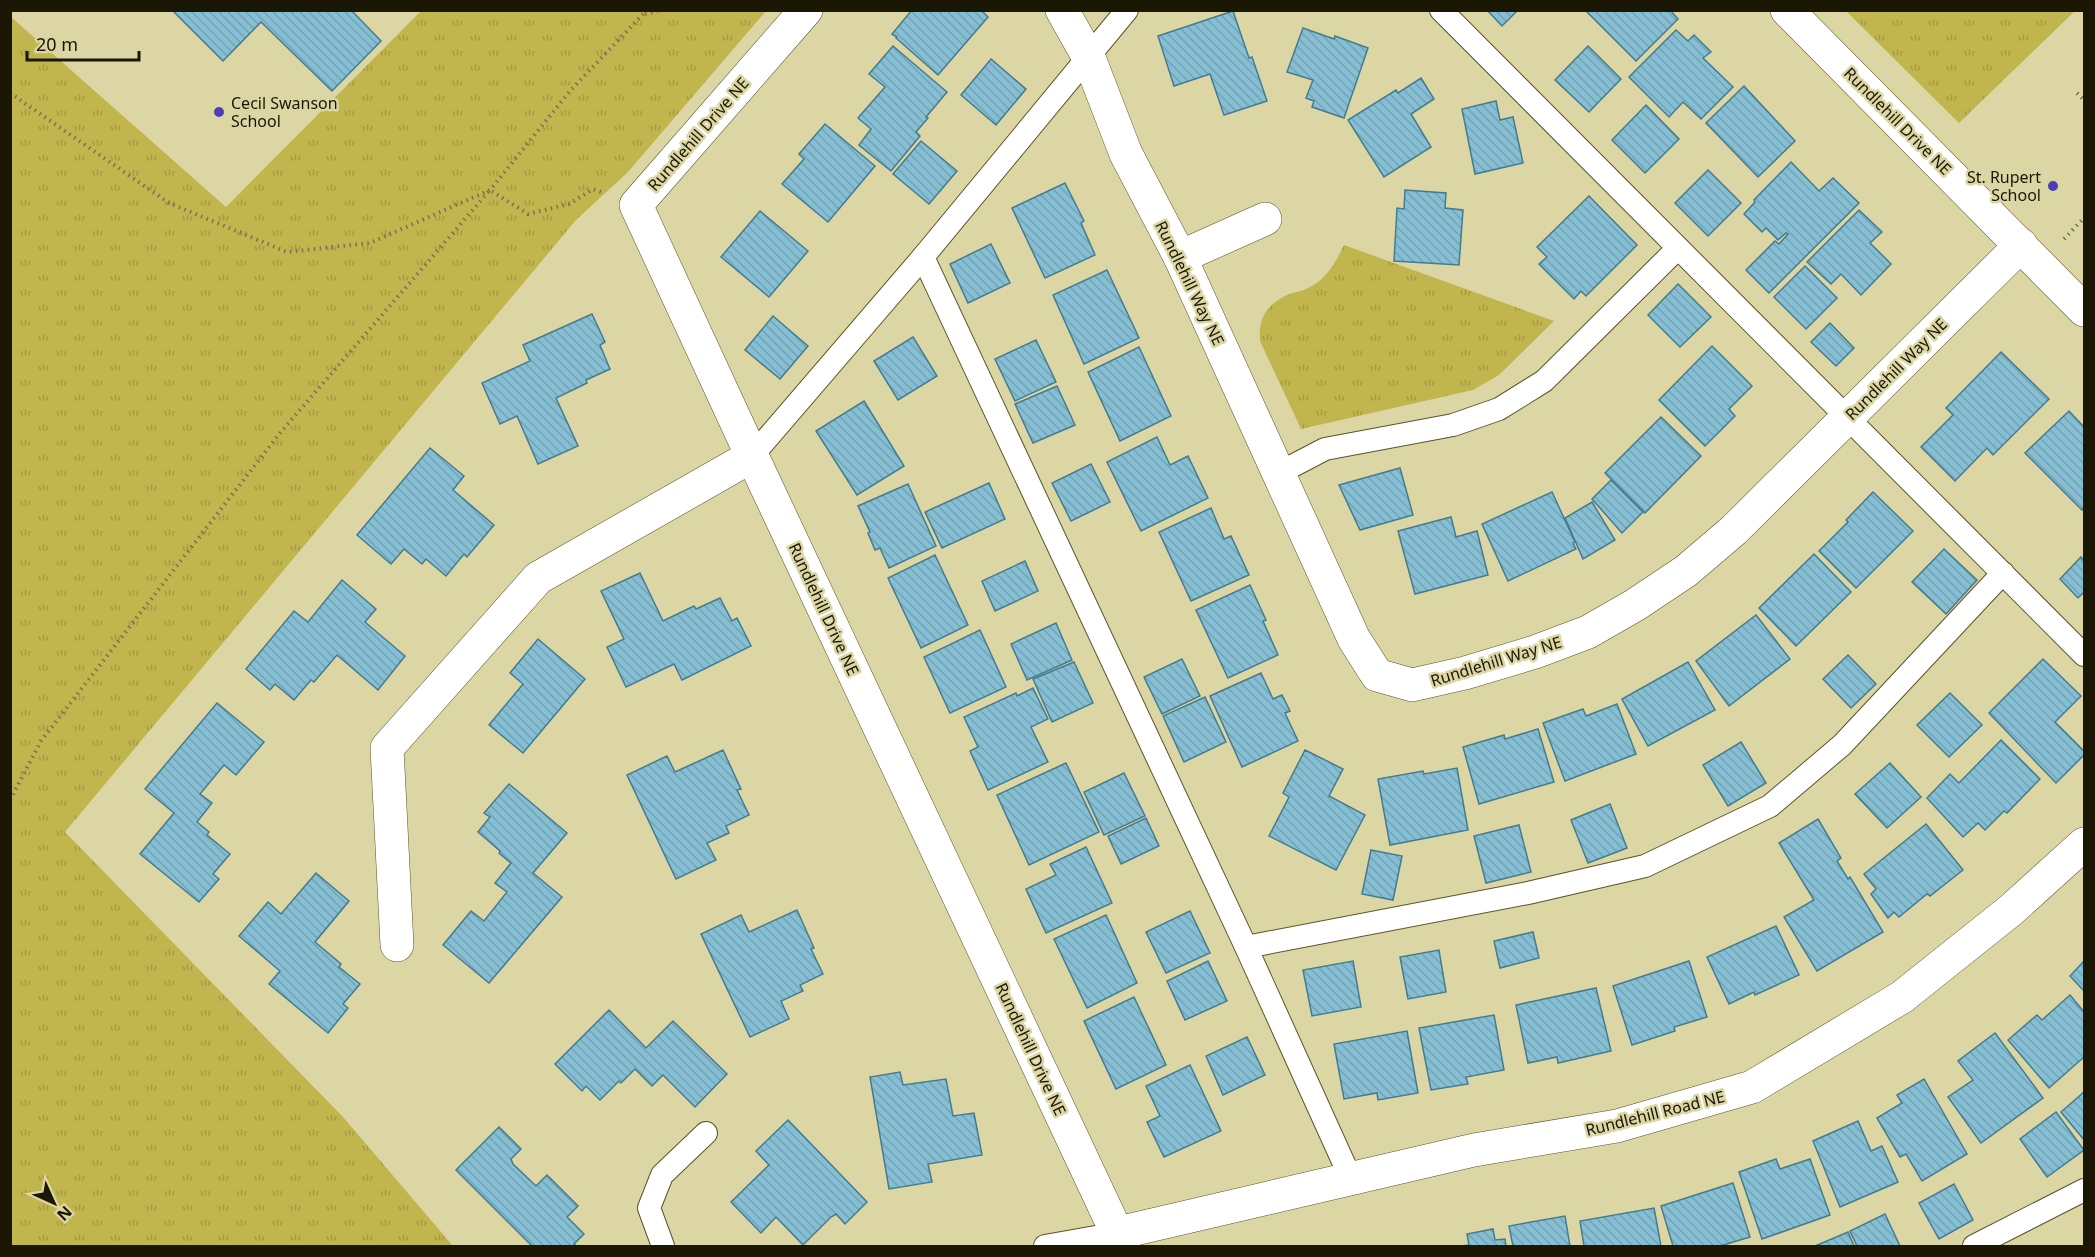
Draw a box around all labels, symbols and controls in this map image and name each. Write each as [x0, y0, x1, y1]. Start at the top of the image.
scale bar [27, 24, 140, 62]
text: 20 m [36, 32, 78, 56]
street label: Rundlehill Drive NE [1839, 62, 1957, 180]
street label: Rundlehill Drive NE [642, 72, 754, 196]
place label: Cecil Swanson School [231, 92, 338, 132]
marker: Cecil Swanson School [212, 105, 226, 119]
place label: St. Rupert School [1967, 166, 2041, 206]
marker: St. Rupert School [2046, 179, 2060, 193]
street label: Rundlehill Way NE [1150, 217, 1230, 349]
street label: Rundlehill Way NE [1840, 313, 1952, 425]
street label: Rundlehill Drive NE [784, 539, 864, 679]
street label: Rundlehill Way NE [1428, 631, 1564, 691]
street label: Rundlehill Drive NE [991, 979, 1071, 1119]
street label: Rundlehill Road NE [1583, 1085, 1727, 1141]
north arrow [24, 1173, 84, 1233]
text: N [52, 1201, 77, 1226]

